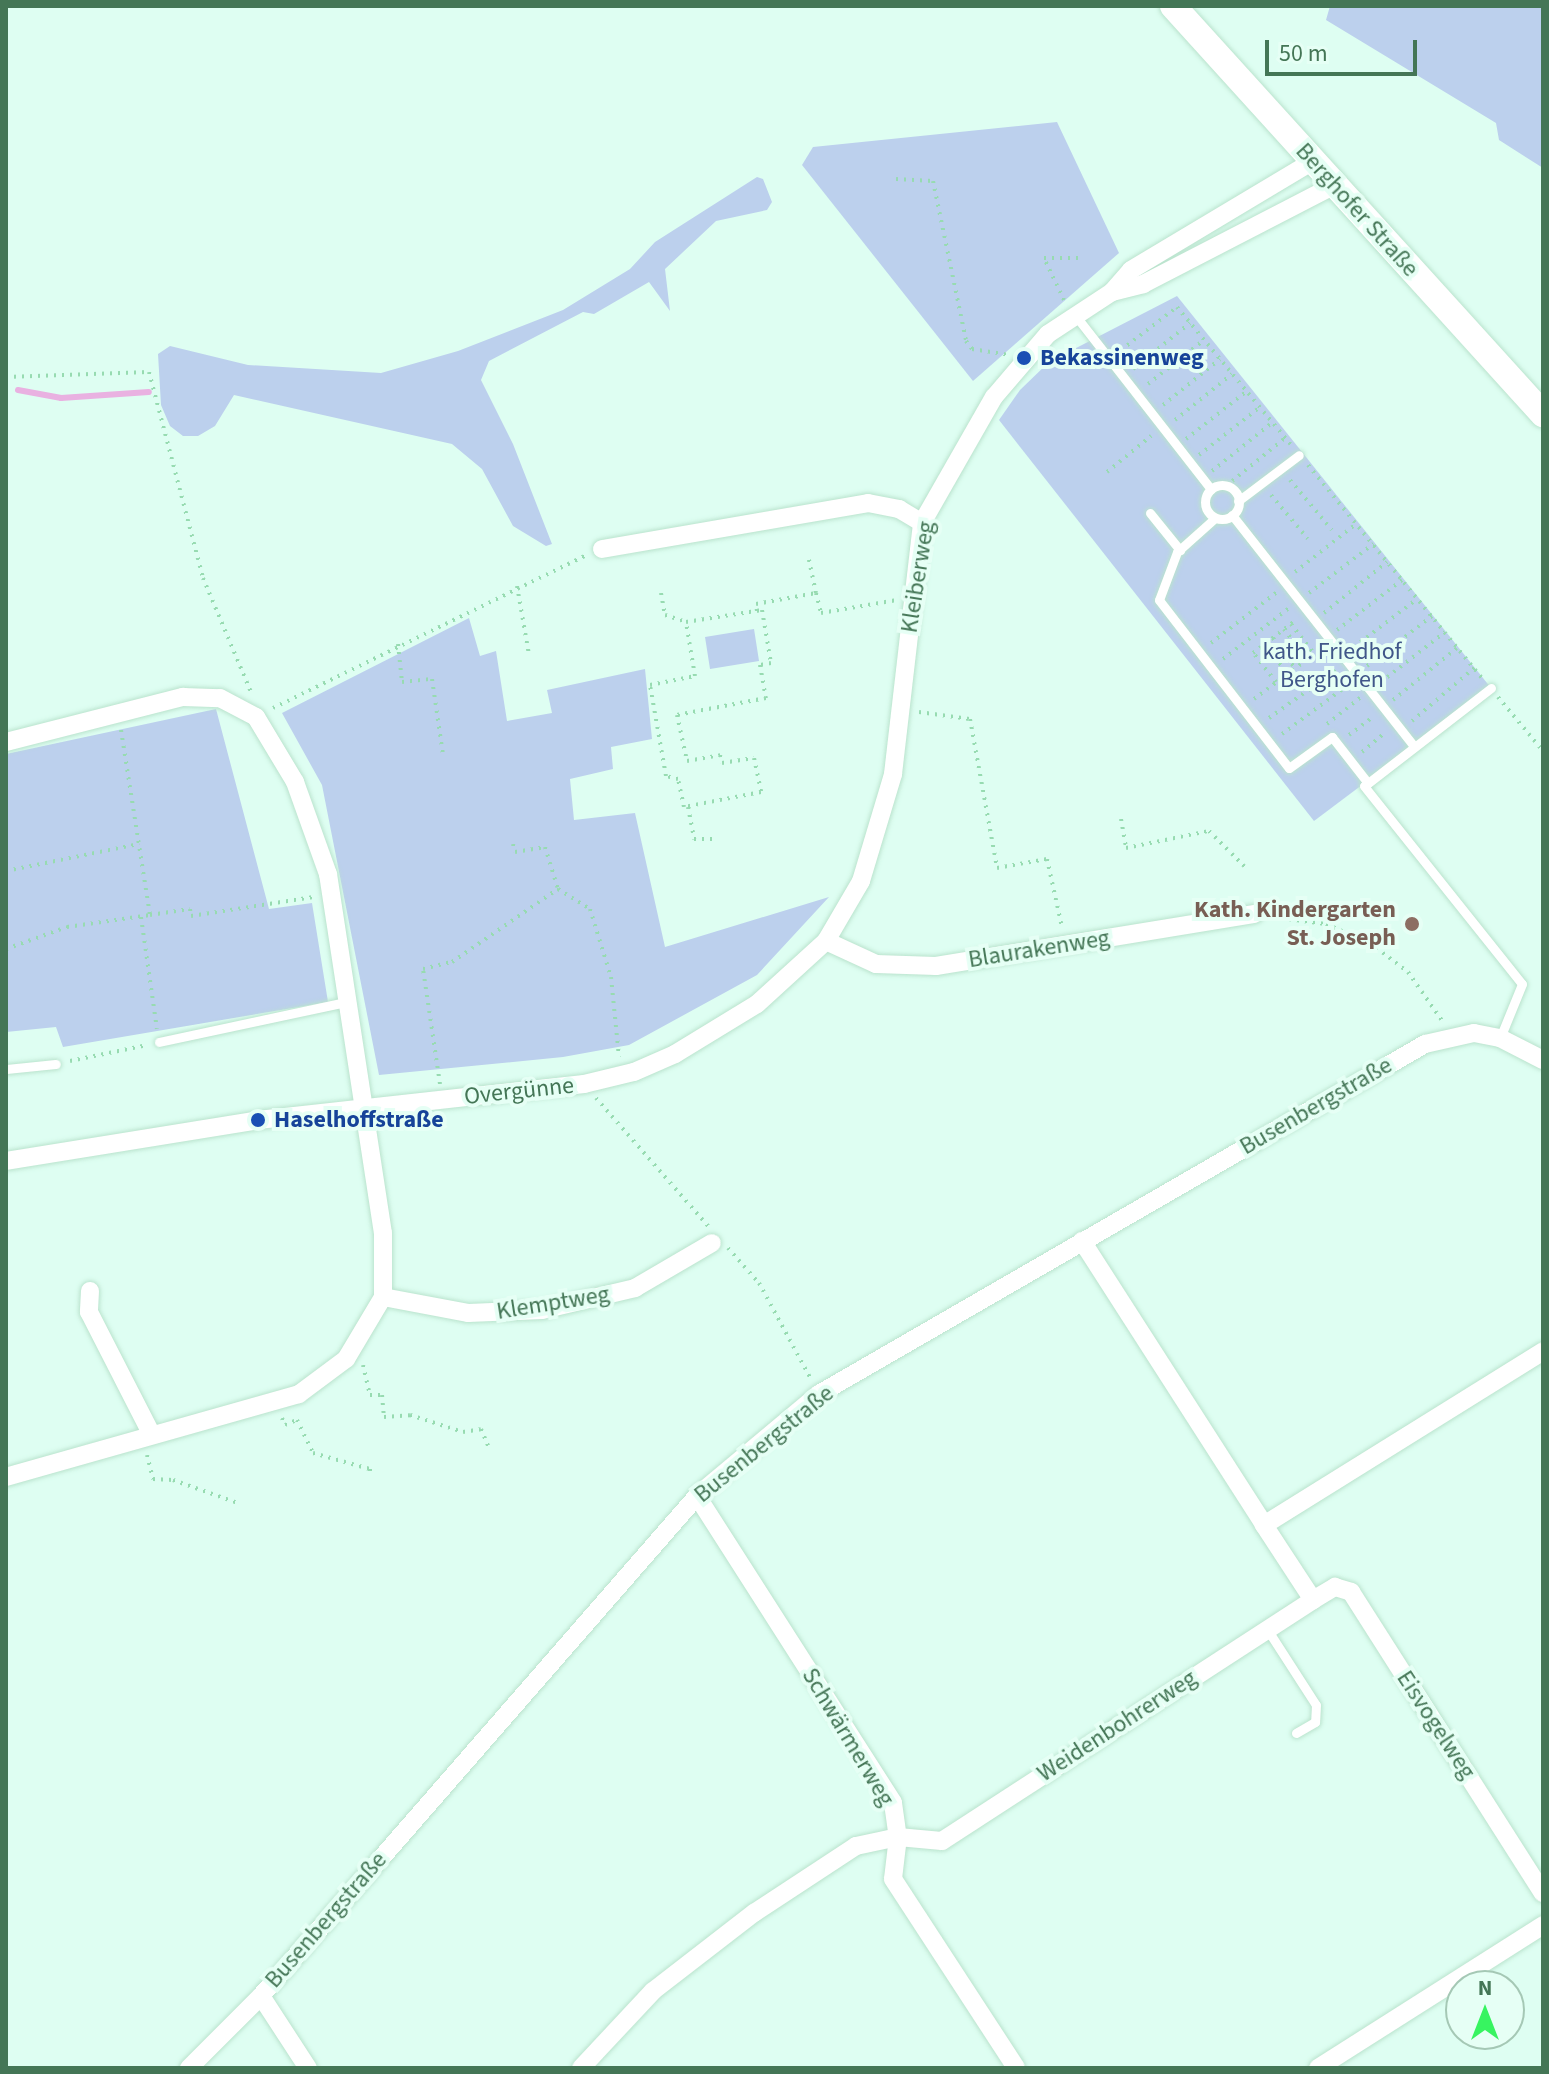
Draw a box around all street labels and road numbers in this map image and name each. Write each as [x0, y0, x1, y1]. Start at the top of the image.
street label: Berghofer Straße [1289, 137, 1425, 283]
street label: Kleiberweg [895, 519, 941, 635]
street label: Blaurakenweg [966, 924, 1112, 974]
street label: Busenbergstraße [1235, 1051, 1397, 1161]
street label: Overgünne [463, 1071, 575, 1111]
street label: Klemptweg [495, 1280, 611, 1326]
street label: Busenbergstraße [689, 1379, 839, 1509]
street label: Schwärmerweg [796, 1663, 900, 1811]
street label: Weidenbohrerweg [1032, 1664, 1202, 1788]
street label: Eisvogelweg [1390, 1665, 1482, 1785]
street label: Busenbergstraße [259, 1846, 393, 1994]

